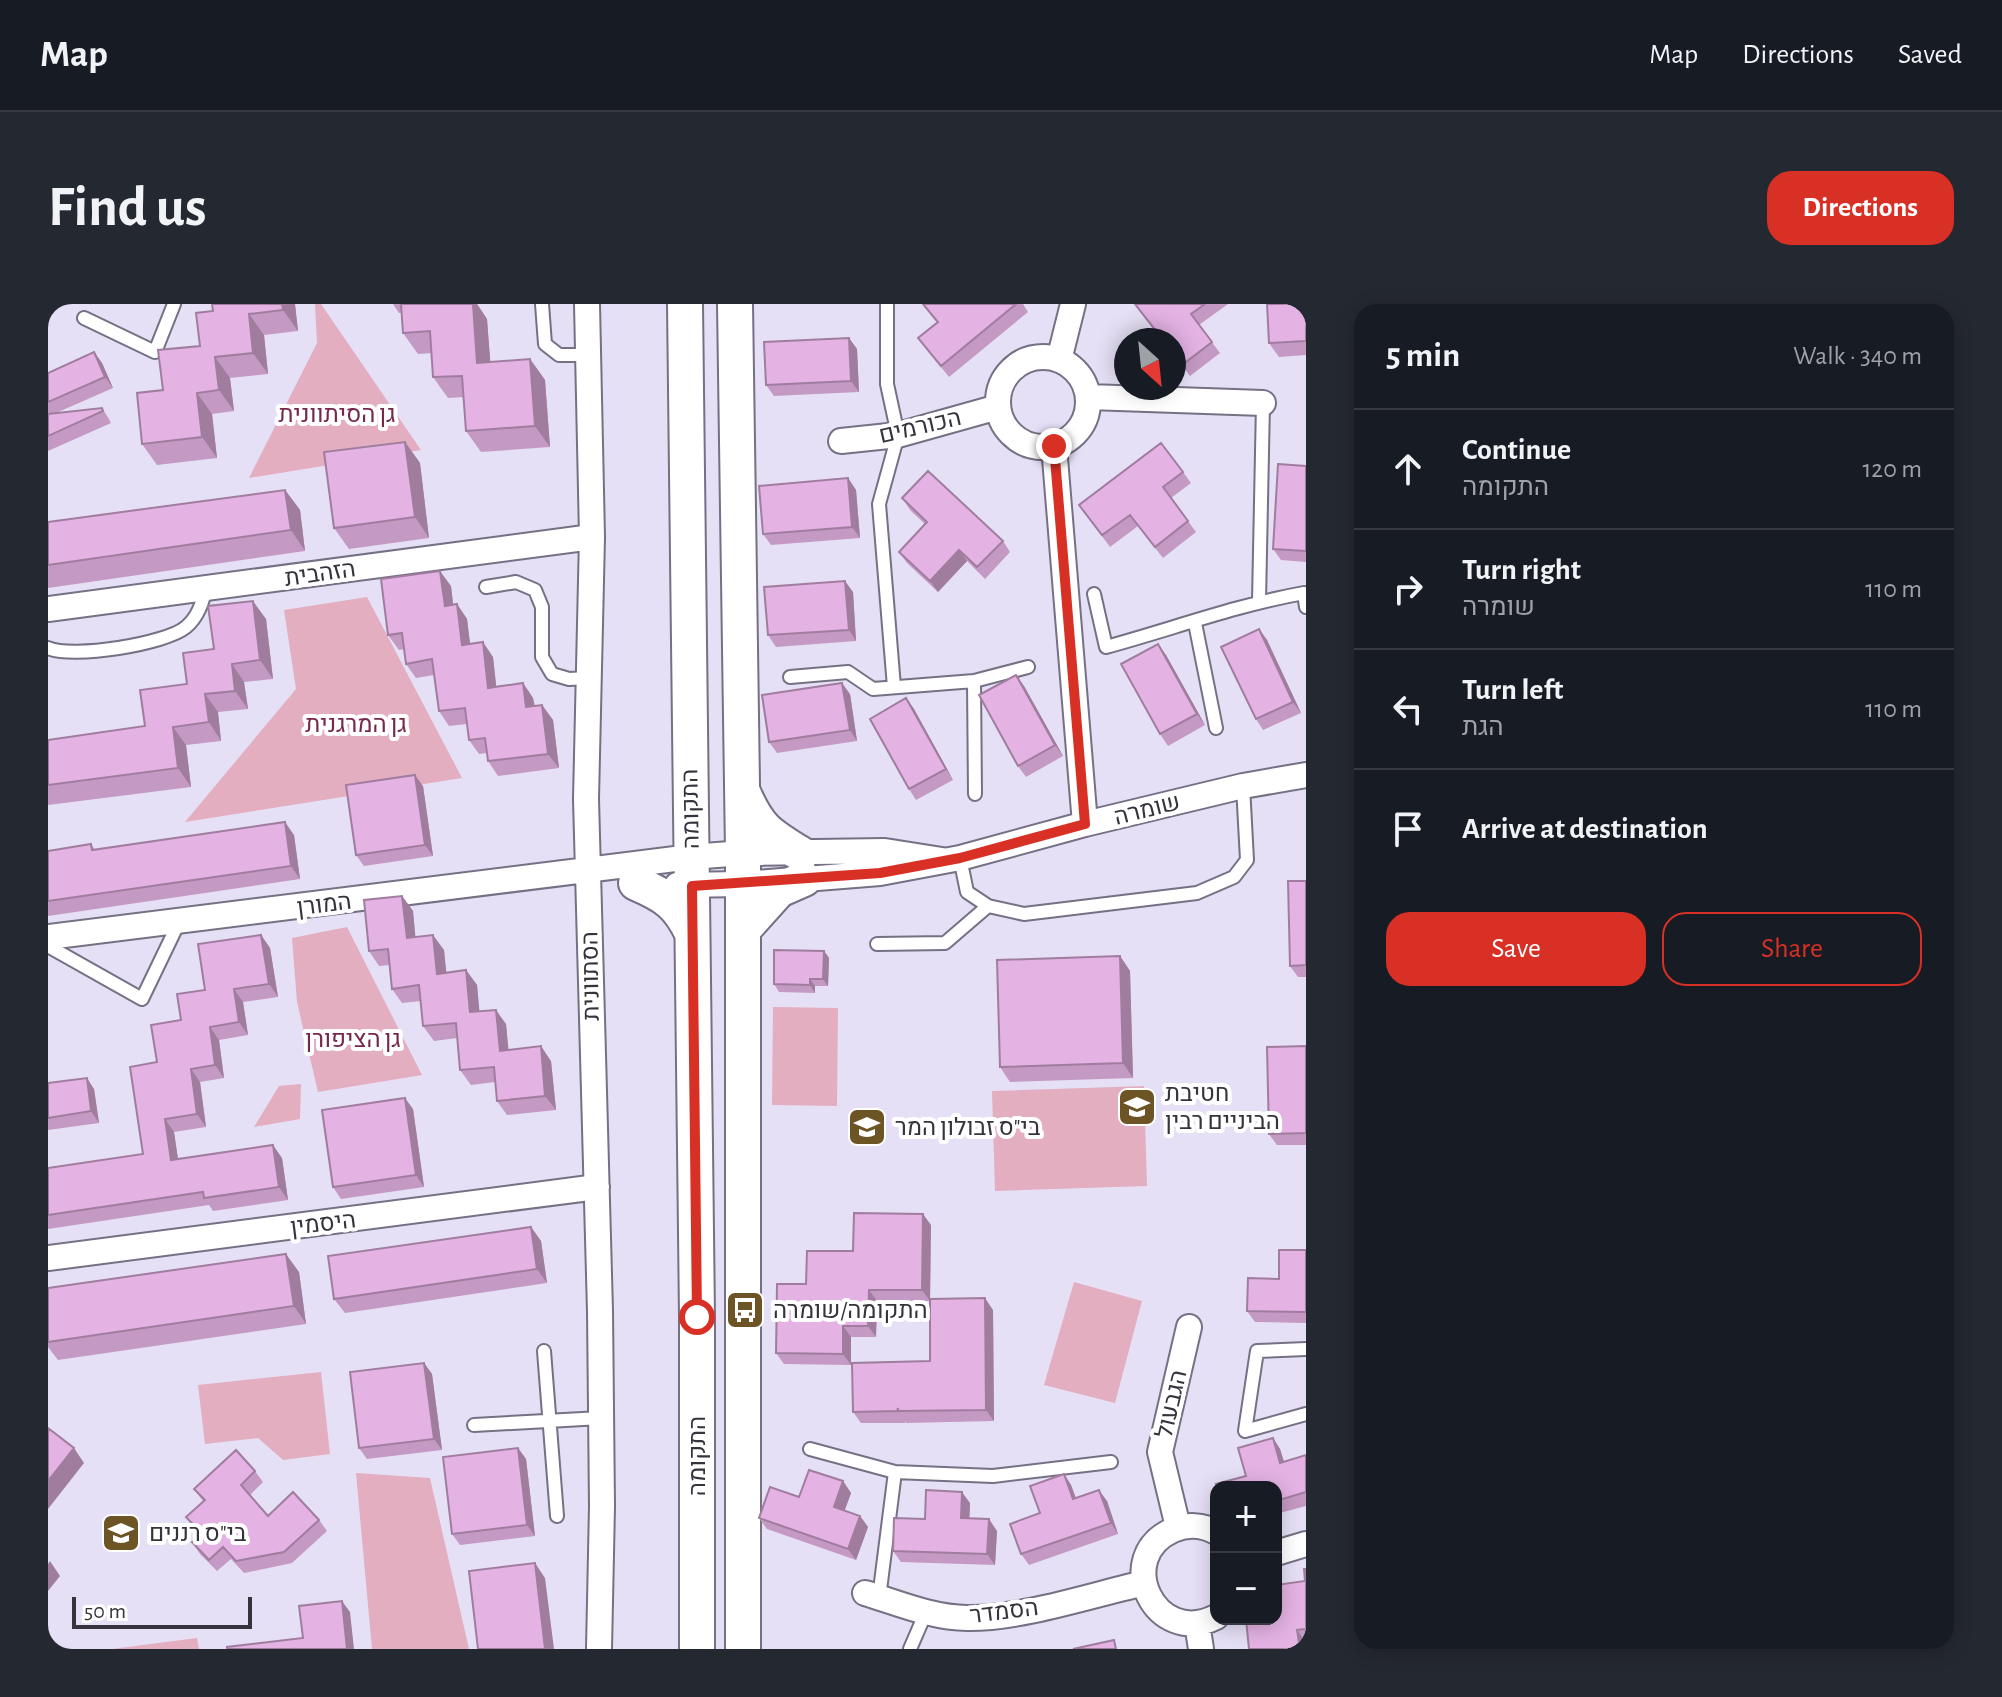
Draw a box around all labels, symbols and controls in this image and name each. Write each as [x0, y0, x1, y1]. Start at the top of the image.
text: Map [40, 36, 108, 74]
text: Map [1649, 41, 1698, 69]
text: Directions [1742, 41, 1854, 69]
text: Saved [1898, 41, 1962, 69]
button: Directions [1767, 171, 1954, 245]
text: Find us [48, 180, 206, 236]
north arrow [1114, 328, 1186, 400]
text: 5 min [1386, 339, 1460, 373]
text: Walk · 340 m [1793, 343, 1922, 369]
park label: גן הסיתוונית [279, 403, 395, 427]
street label: הכורמים [877, 406, 964, 448]
route end [1036, 428, 1072, 464]
text: Continue [1462, 435, 1571, 465]
icon: ahead [1386, 447, 1430, 491]
text: 120 m [1862, 456, 1922, 482]
text: התקומה [1462, 474, 1549, 500]
text: Turn right [1462, 555, 1581, 585]
street label: הזהבית [283, 557, 357, 591]
icon: right [1386, 567, 1430, 611]
text: 110 m [1865, 576, 1922, 602]
text: שומרה [1462, 594, 1535, 620]
text: Turn left [1462, 675, 1563, 705]
icon: left [1386, 687, 1430, 731]
text: 110 m [1865, 696, 1922, 722]
park label: גן המרגנית [305, 713, 407, 737]
text: הגת [1462, 714, 1504, 740]
street label: התקומה [678, 769, 704, 849]
street label: שומרה [1112, 790, 1183, 830]
icon: arrive [1386, 807, 1430, 851]
text: Arrive at destination [1462, 814, 1708, 844]
street label: המורן [295, 890, 353, 920]
button: Save [1386, 912, 1646, 986]
button: Share [1662, 912, 1922, 986]
street label: הסתוונית [578, 931, 604, 1021]
park label: גן הציפורן [305, 1028, 401, 1052]
place label: חטיבת הביניים רבין [1165, 1082, 1280, 1134]
school or university icon: חטיבת הביניים רבין [1116, 1086, 1158, 1128]
school or university icon: בי"ס זבולון המר [846, 1106, 888, 1148]
place label: בי"ס זבולון המר [895, 1116, 1041, 1140]
street label: היסמין [289, 1208, 357, 1240]
bus stop icon: התקומה/שומרה [724, 1289, 766, 1331]
route start [679, 1299, 715, 1335]
place label: התקומה/שומרה [773, 1299, 928, 1323]
street label: הגבעול [1152, 1368, 1191, 1441]
street label: התקומה [686, 1416, 710, 1496]
map controls [1210, 1481, 1282, 1625]
button: + [1210, 1481, 1282, 1553]
school or university icon: בי"ס רננים [100, 1512, 142, 1554]
place label: בי"ס רננים [149, 1522, 247, 1546]
button: − [1210, 1553, 1282, 1625]
scale bar [72, 1593, 252, 1629]
street label: הסמדר [968, 1596, 1040, 1628]
text: 50 m [84, 1600, 126, 1622]

